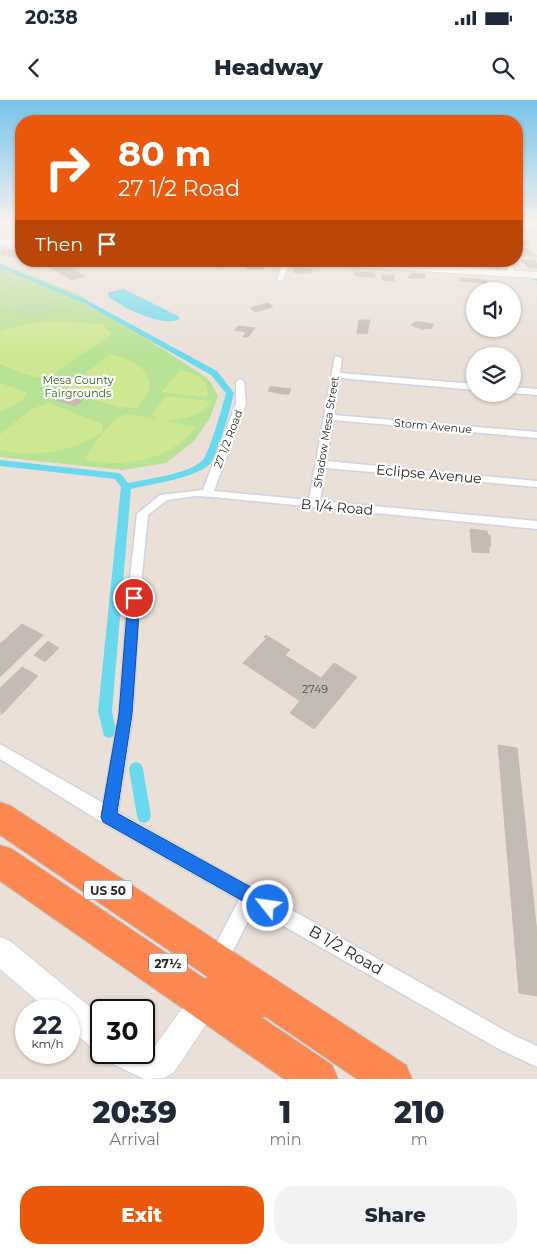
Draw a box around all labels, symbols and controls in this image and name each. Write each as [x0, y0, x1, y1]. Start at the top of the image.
text: 20:38 [25, 6, 78, 29]
icon: back [20, 54, 48, 82]
text: Headway [214, 54, 323, 81]
icon: search [489, 54, 517, 82]
text: 80 m [118, 132, 212, 175]
icon: right [35, 135, 100, 200]
text: 27 1/2 Road [118, 175, 240, 202]
icon: arrive [93, 230, 121, 258]
text: Then [35, 233, 83, 256]
map controls [466, 282, 521, 402]
button: sound [466, 282, 521, 337]
button: layers [466, 347, 521, 402]
park label: Mesa County Fairgrounds [42, 373, 114, 400]
street label: Shadow Mesa Street [310, 375, 342, 489]
street label: 27 1/2 Road [211, 408, 245, 470]
street label: Storm Avenue [393, 416, 473, 436]
street label: Eclipse Avenue [375, 460, 483, 488]
street label: B 1/4 Road [300, 495, 374, 519]
pin [113, 577, 155, 619]
icon: arrive [120, 584, 148, 612]
house number: 2749 [302, 682, 328, 696]
position arrow [241, 879, 293, 931]
road number: US 50 [84, 880, 132, 900]
street label: B 1/2 Road [306, 921, 386, 979]
road number: 27½ [149, 954, 187, 972]
speed limit sign: 30 [90, 999, 155, 1064]
text: 22 [33, 1010, 62, 1040]
text: km/h [31, 1036, 64, 1051]
text: 20:39 [92, 1094, 177, 1131]
text: 1 [279, 1094, 292, 1131]
text: 210 [394, 1094, 445, 1131]
text: Arrival [109, 1130, 160, 1149]
text: min [269, 1130, 302, 1149]
text: m [411, 1130, 428, 1149]
button: Exit [20, 1186, 264, 1244]
button: Share [274, 1186, 517, 1244]

